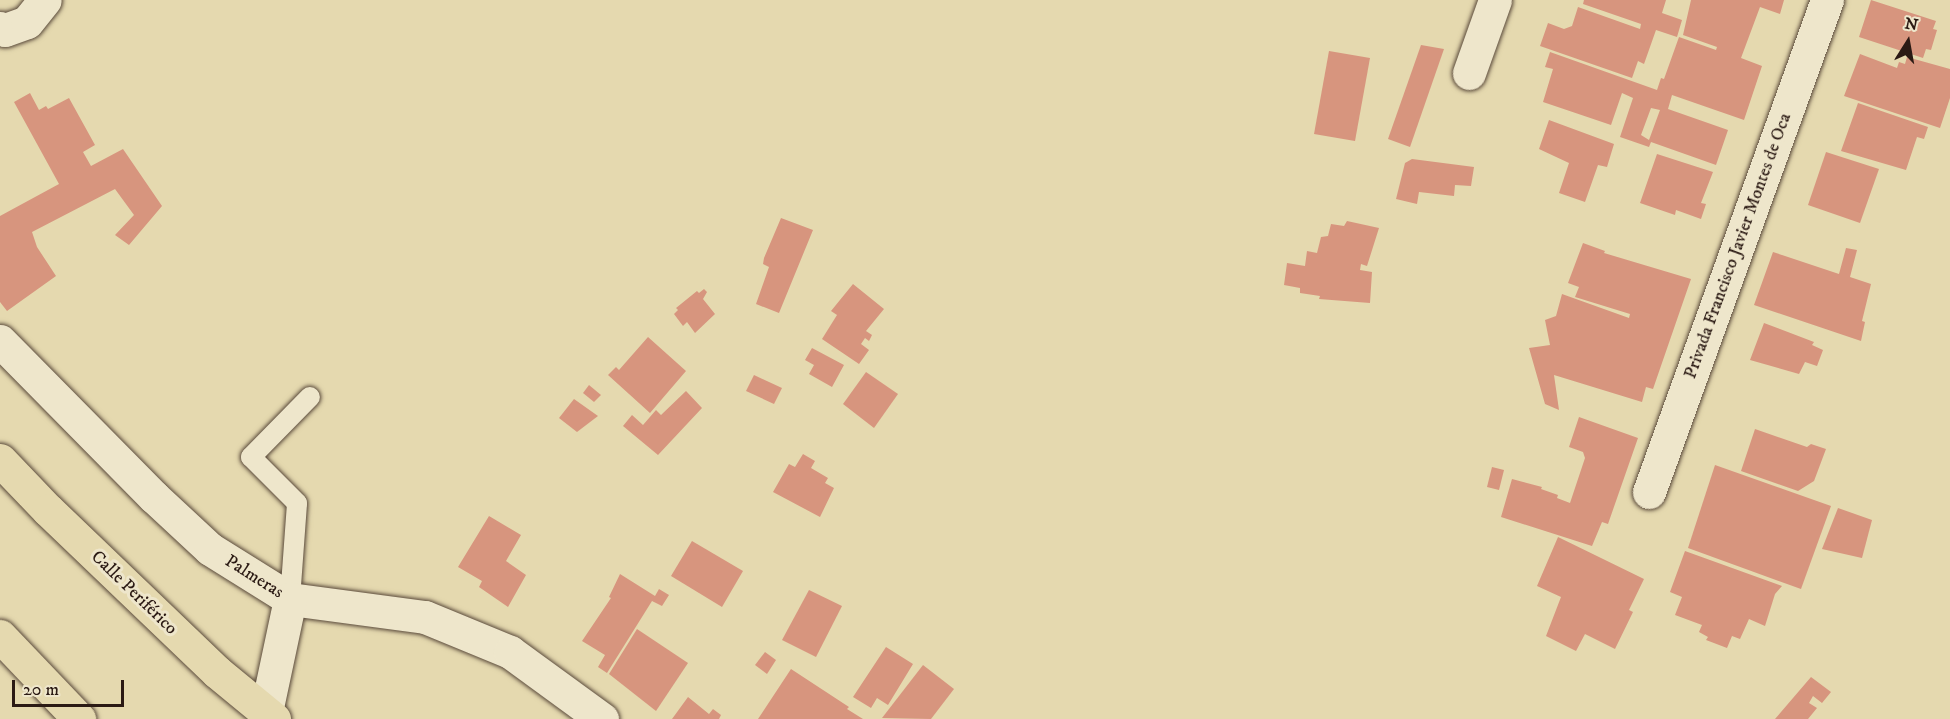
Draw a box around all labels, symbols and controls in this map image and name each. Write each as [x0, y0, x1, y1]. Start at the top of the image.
north arrow [1878, 12, 1938, 72]
text: N [1903, 13, 1920, 35]
street label: Privada Francisco Javier Montes de Oca [1680, 110, 1796, 382]
street label: Calle Periférico [86, 546, 182, 640]
street label: Palmeras [221, 551, 287, 603]
scale bar [15, 668, 128, 706]
text: 20 m [23, 679, 59, 701]

